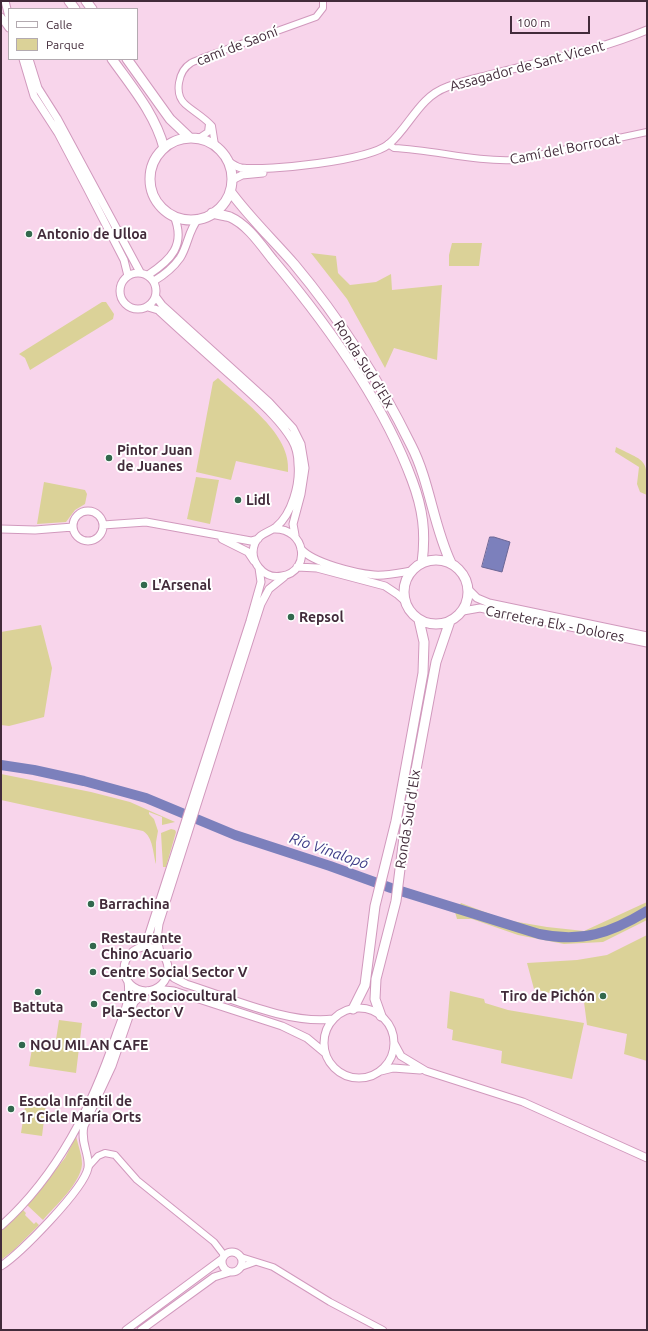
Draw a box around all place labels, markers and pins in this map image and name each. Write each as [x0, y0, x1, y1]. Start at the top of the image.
place label: Antonio de Ulloa [37, 226, 147, 242]
marker: Antonio de Ulloa [24, 229, 34, 239]
place label: Pintor Juan de Juanes [117, 442, 193, 474]
marker: Pintor Juan de Juanes [104, 453, 114, 463]
place label: Lidl [246, 492, 270, 508]
marker: Lidl [233, 495, 243, 505]
place label: L'Arsenal [152, 577, 211, 593]
marker: L'Arsenal [139, 580, 149, 590]
place label: Repsol [299, 609, 344, 625]
marker: Repsol [286, 612, 296, 622]
place label: Barrachina [99, 896, 170, 912]
marker: Barrachina [86, 899, 96, 909]
place label: Restaurante Chino Acuario [101, 930, 192, 962]
marker: Restaurante Chino Acuario [88, 941, 98, 951]
place label: Centre Social Sector V [101, 964, 247, 980]
marker: Centre Social Sector V [88, 967, 98, 977]
marker: Battuta [33, 987, 43, 997]
place label: Centre Sociocultural Pla-Sector V [102, 988, 237, 1020]
place label: Tiro de Pichón [501, 988, 595, 1004]
marker: Tiro de Pichón [598, 991, 608, 1001]
place label: Battuta [13, 999, 63, 1015]
marker: Centre Sociocultural Pla-Sector V [89, 999, 99, 1009]
place label: NOU MILAN CAFE [30, 1037, 148, 1053]
marker: NOU MILAN CAFE [17, 1040, 27, 1050]
place label: Escola Infantil de 1r Cicle María Orts [19, 1093, 141, 1126]
marker: Escola Infantil de 1r Cicle María Orts [6, 1104, 16, 1114]

